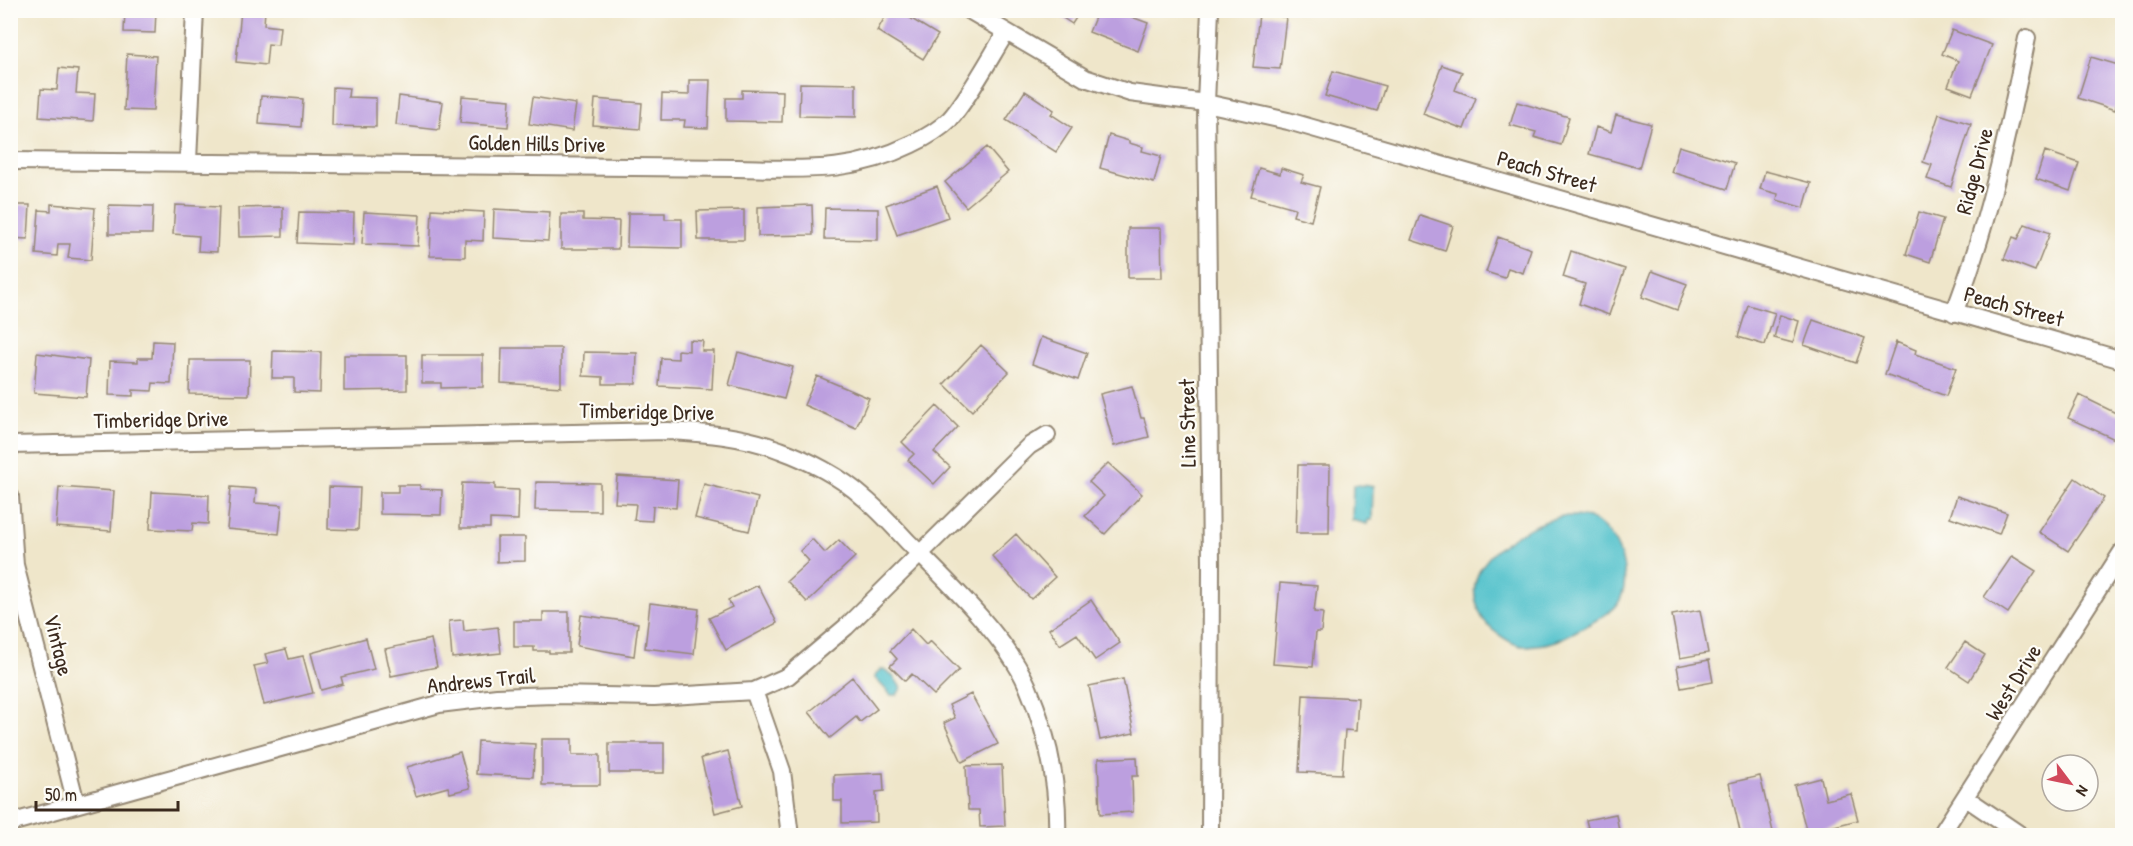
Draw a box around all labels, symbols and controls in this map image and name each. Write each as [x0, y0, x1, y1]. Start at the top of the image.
street label: Ridge Drive [1948, 124, 2000, 218]
street label: Golden Hills Drive [468, 127, 606, 159]
street label: Peach Street [1494, 143, 1601, 200]
street label: Peach Street [1961, 278, 2068, 334]
street label: Line Street [1171, 378, 1203, 467]
street label: Timberidge Drive [579, 395, 715, 427]
street label: Timberidge Drive [93, 403, 229, 435]
street label: Vintage [37, 611, 81, 679]
street label: West Drive [1978, 638, 2048, 726]
street label: Andrews Trail [426, 659, 537, 701]
north arrow [2040, 753, 2100, 813]
scale bar [36, 774, 178, 812]
text: 50 m [45, 782, 77, 807]
text: N [2071, 782, 2094, 801]

